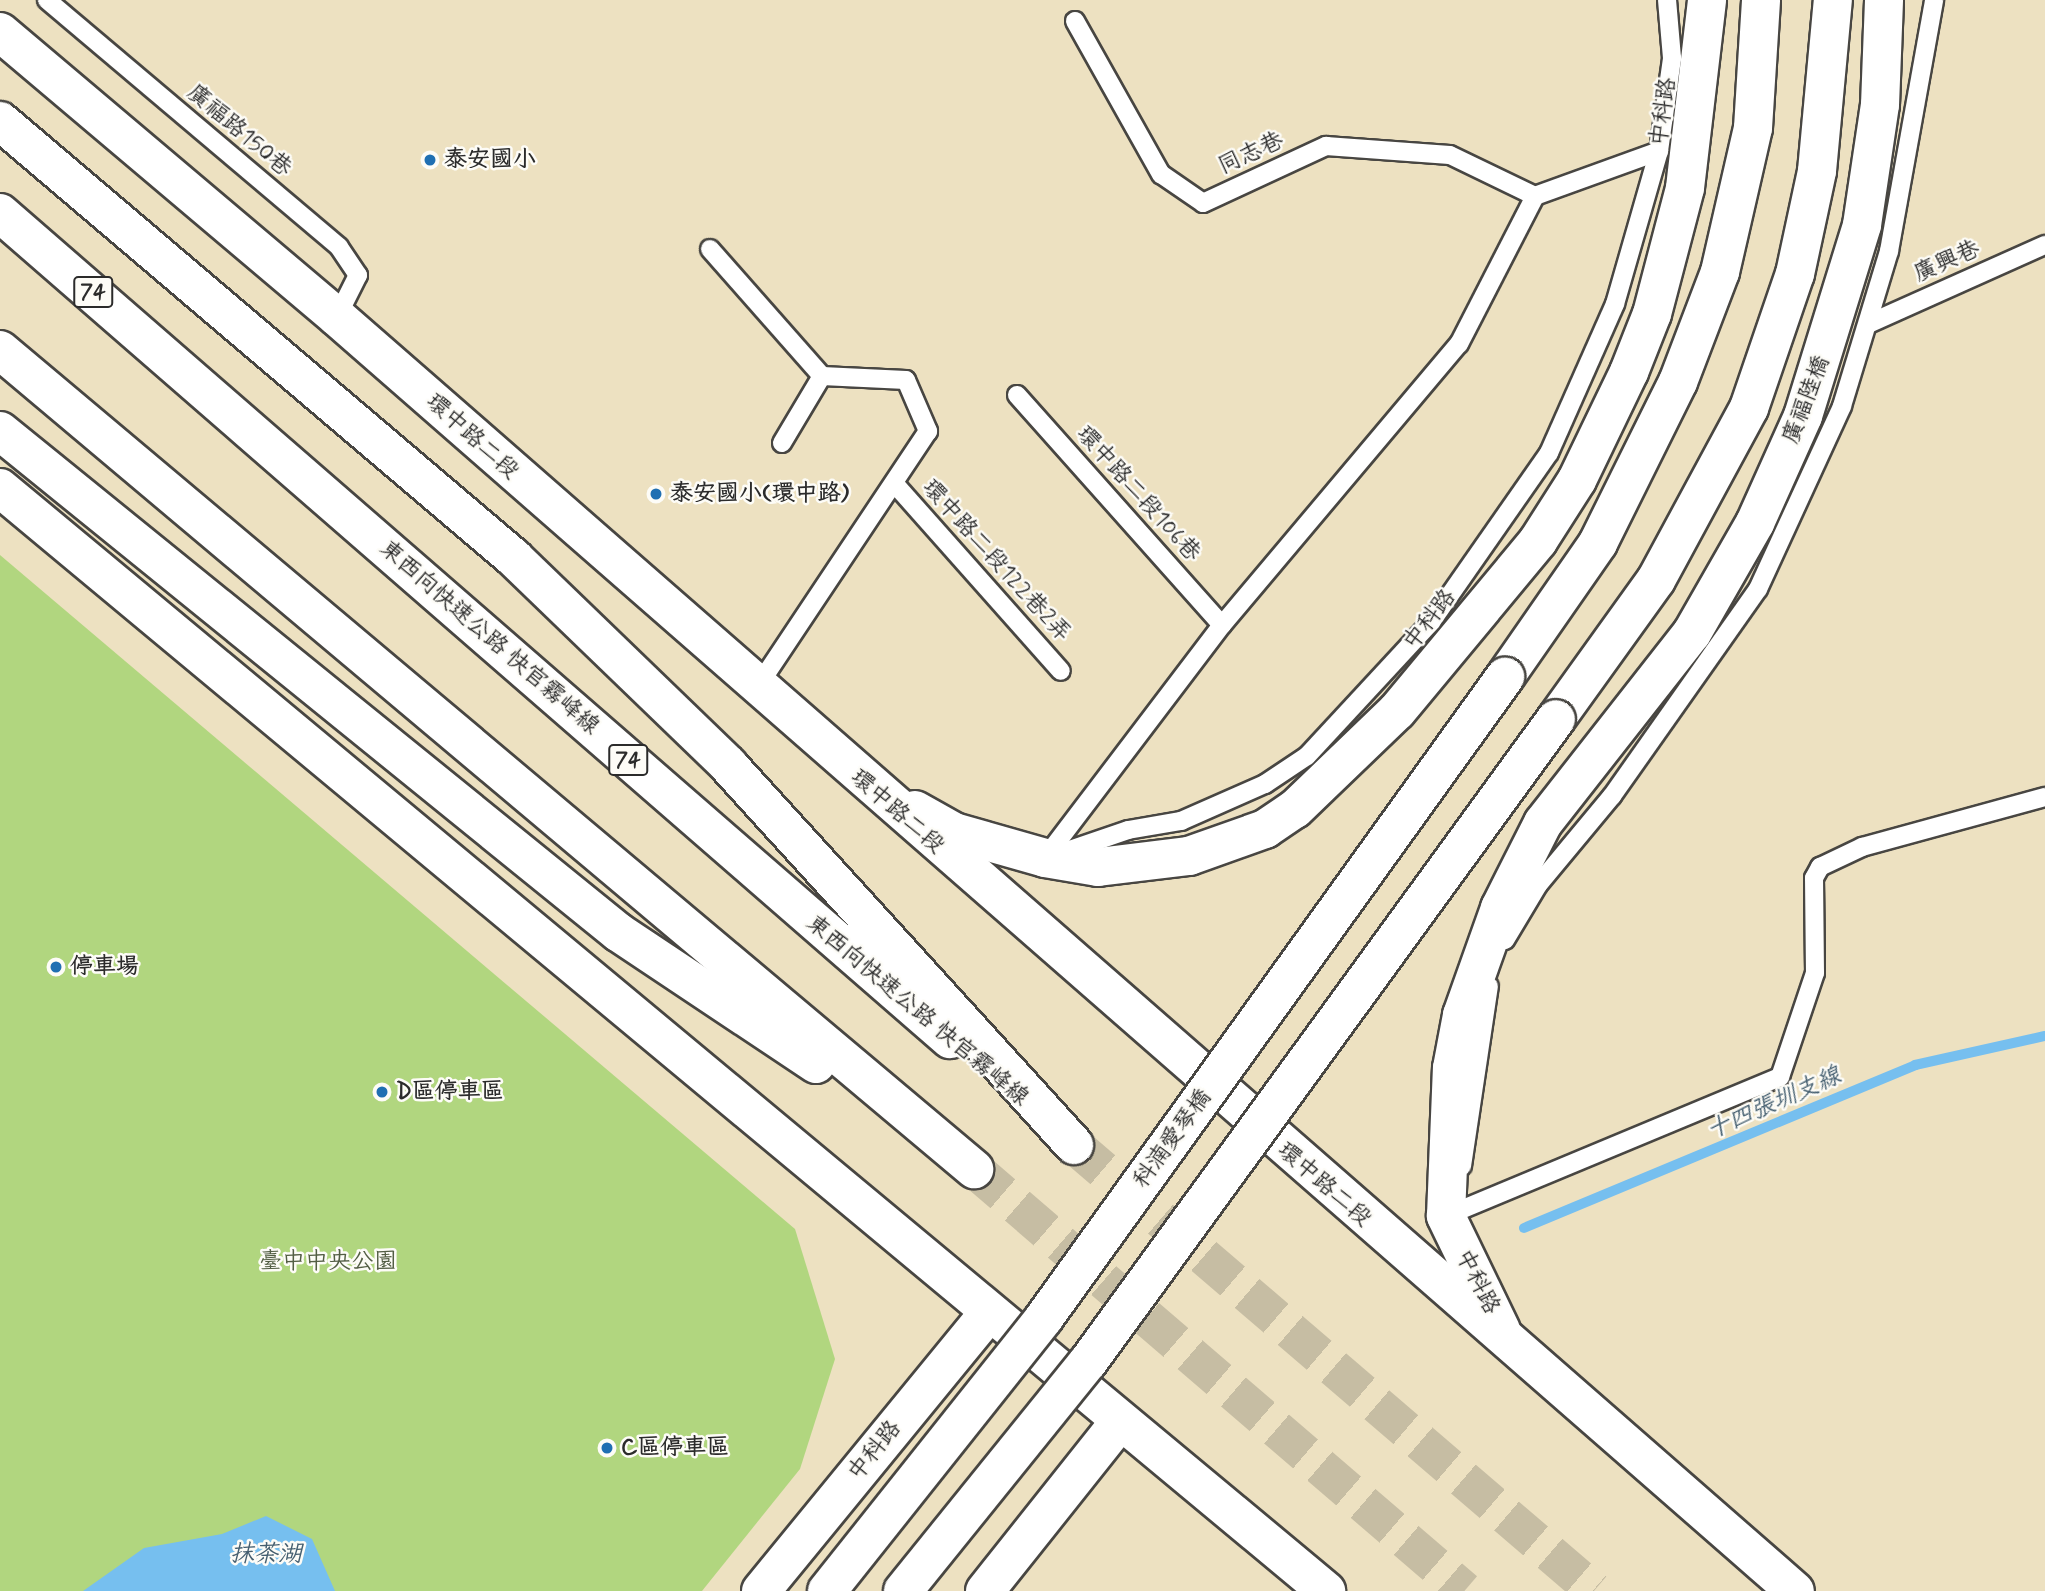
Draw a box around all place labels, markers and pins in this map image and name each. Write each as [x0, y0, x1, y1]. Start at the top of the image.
place label: 泰安國小 [444, 146, 536, 174]
marker: 泰安國小 [422, 152, 438, 168]
place label: 泰安國小(環中路) [670, 480, 849, 508]
marker: 泰安國小(環中路) [648, 486, 664, 502]
place label: 停車場 [70, 953, 139, 981]
marker: 停車場 [48, 959, 64, 975]
place label: D區停車區 [396, 1078, 504, 1106]
marker: D區停車區 [374, 1084, 390, 1100]
place label: C區停車區 [621, 1434, 729, 1462]
marker: C區停車區 [599, 1440, 615, 1456]

